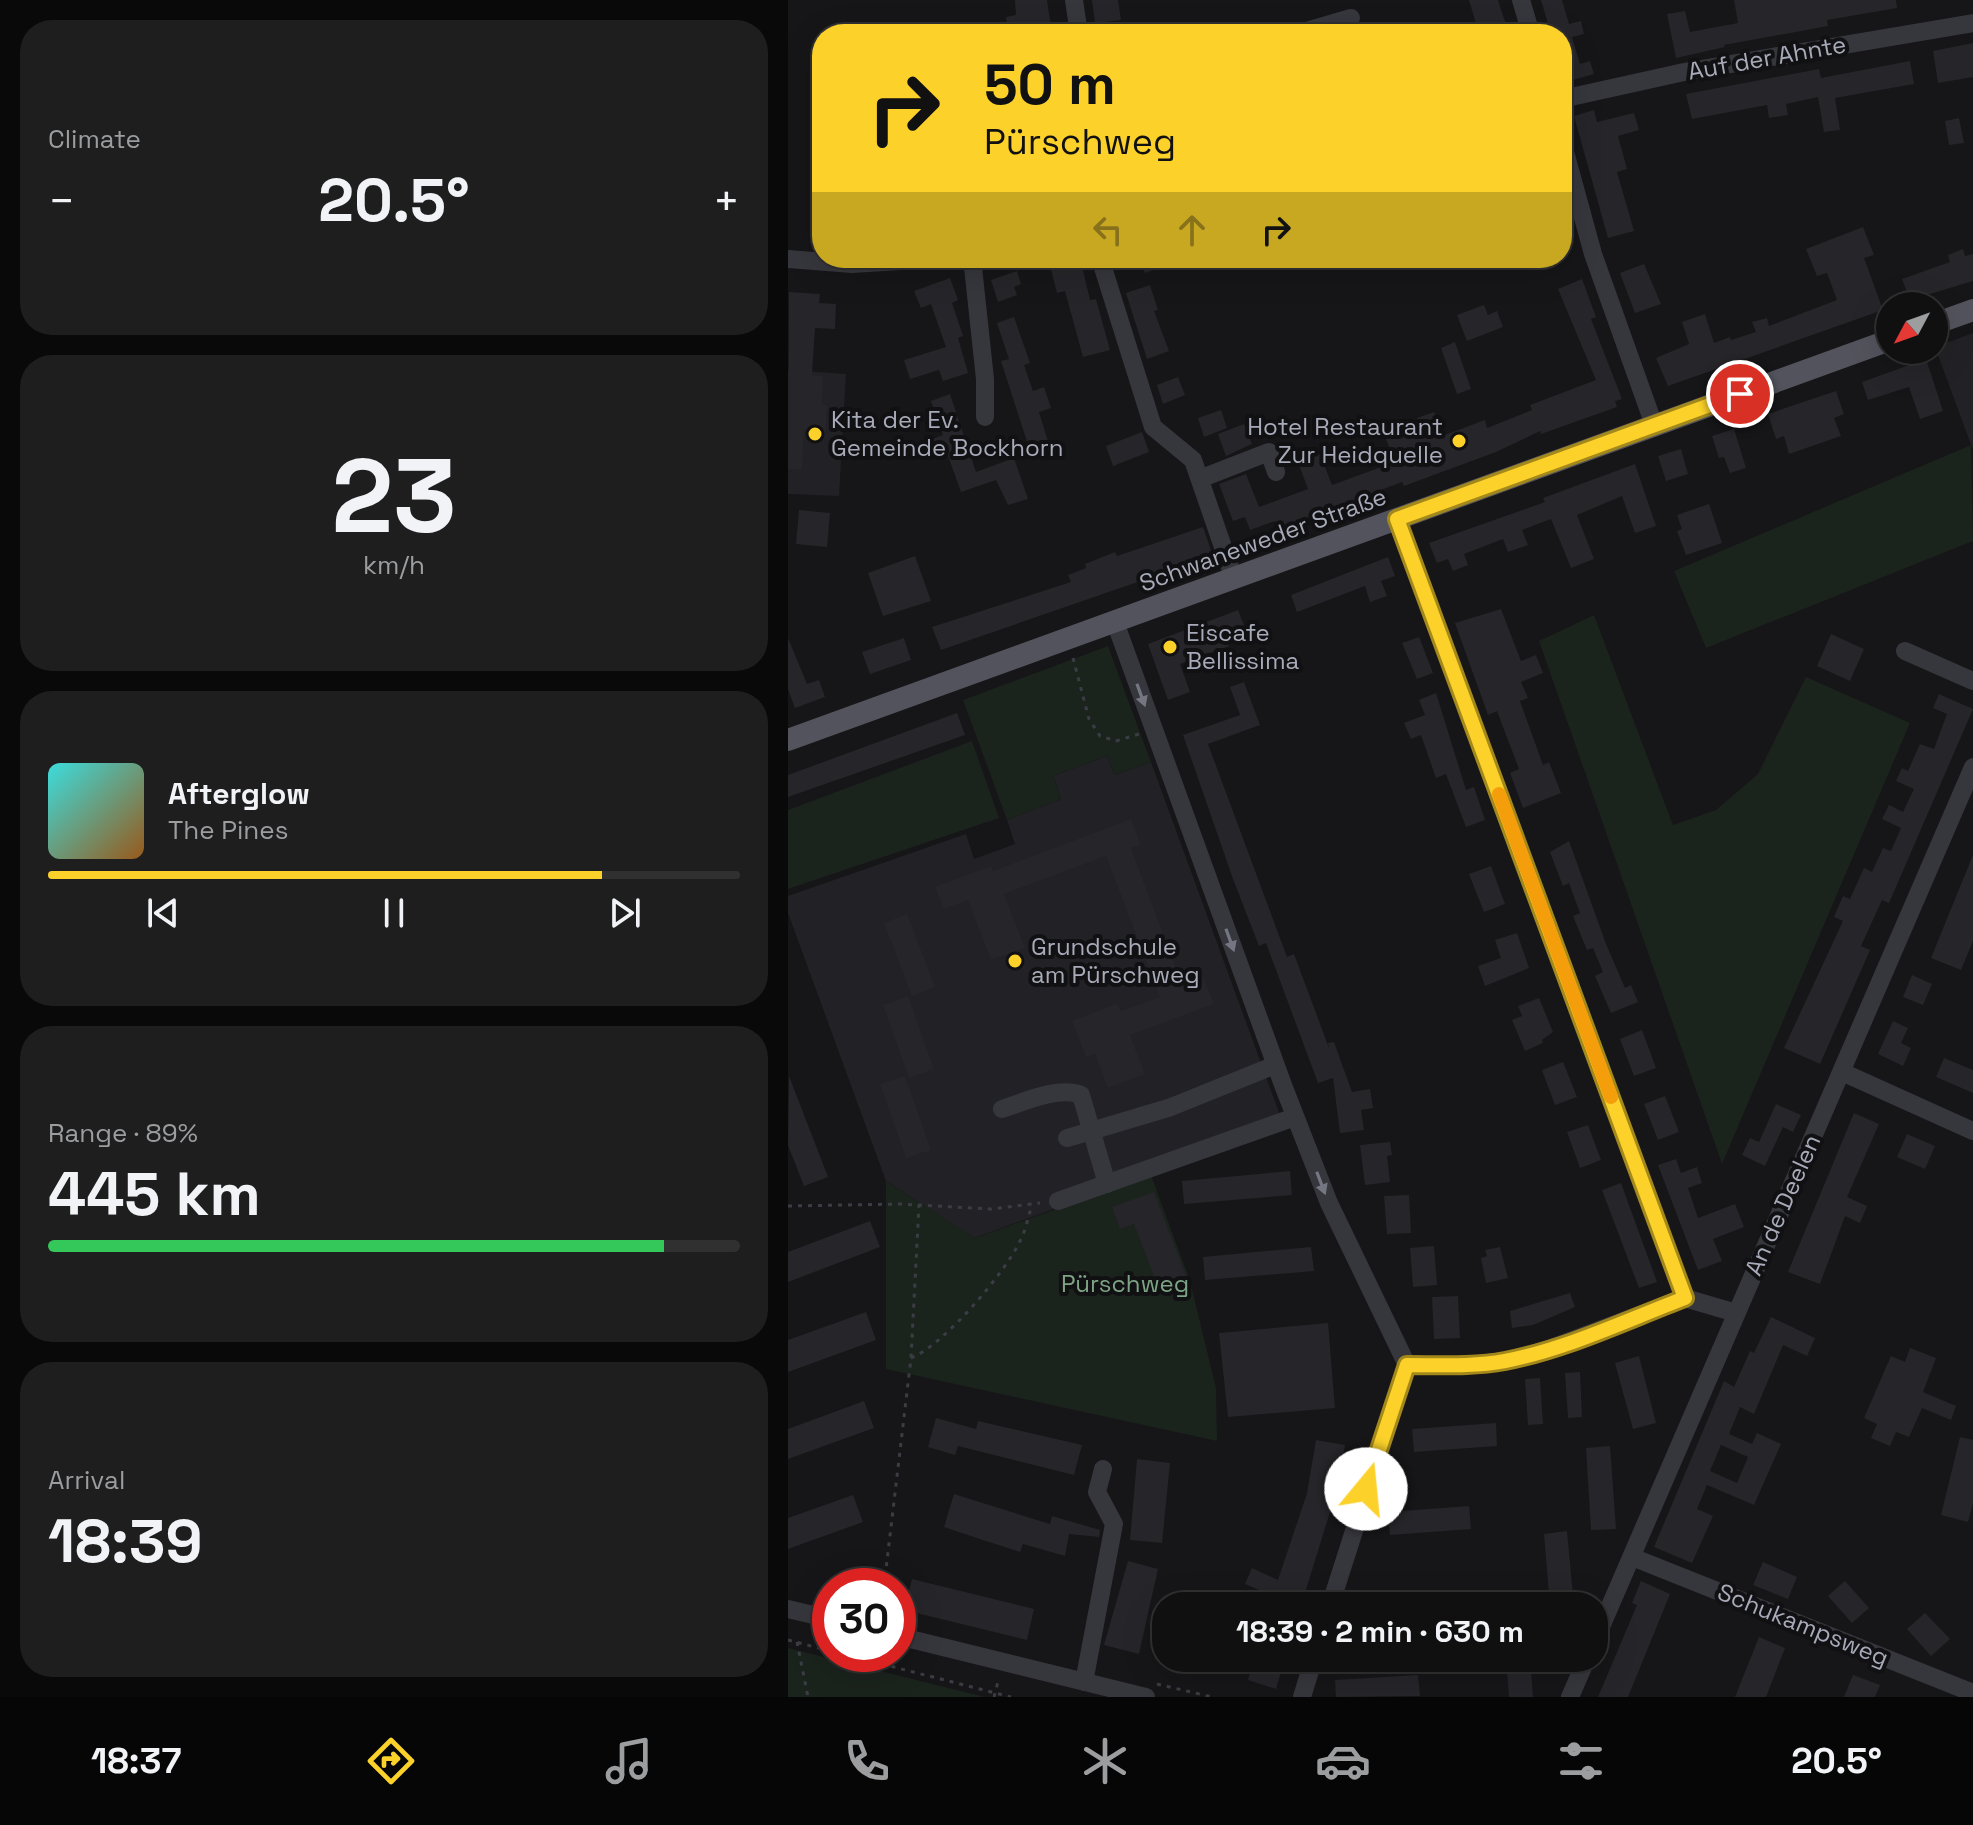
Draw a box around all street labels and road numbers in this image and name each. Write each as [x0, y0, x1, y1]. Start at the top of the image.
street label: Auf der Ahnte [1685, 28, 1848, 87]
street label: Schwaneweder Straße [1135, 480, 1391, 599]
street label: An de Deelen [1738, 1130, 1827, 1280]
street label: Schukampsweg [1713, 1576, 1893, 1673]

